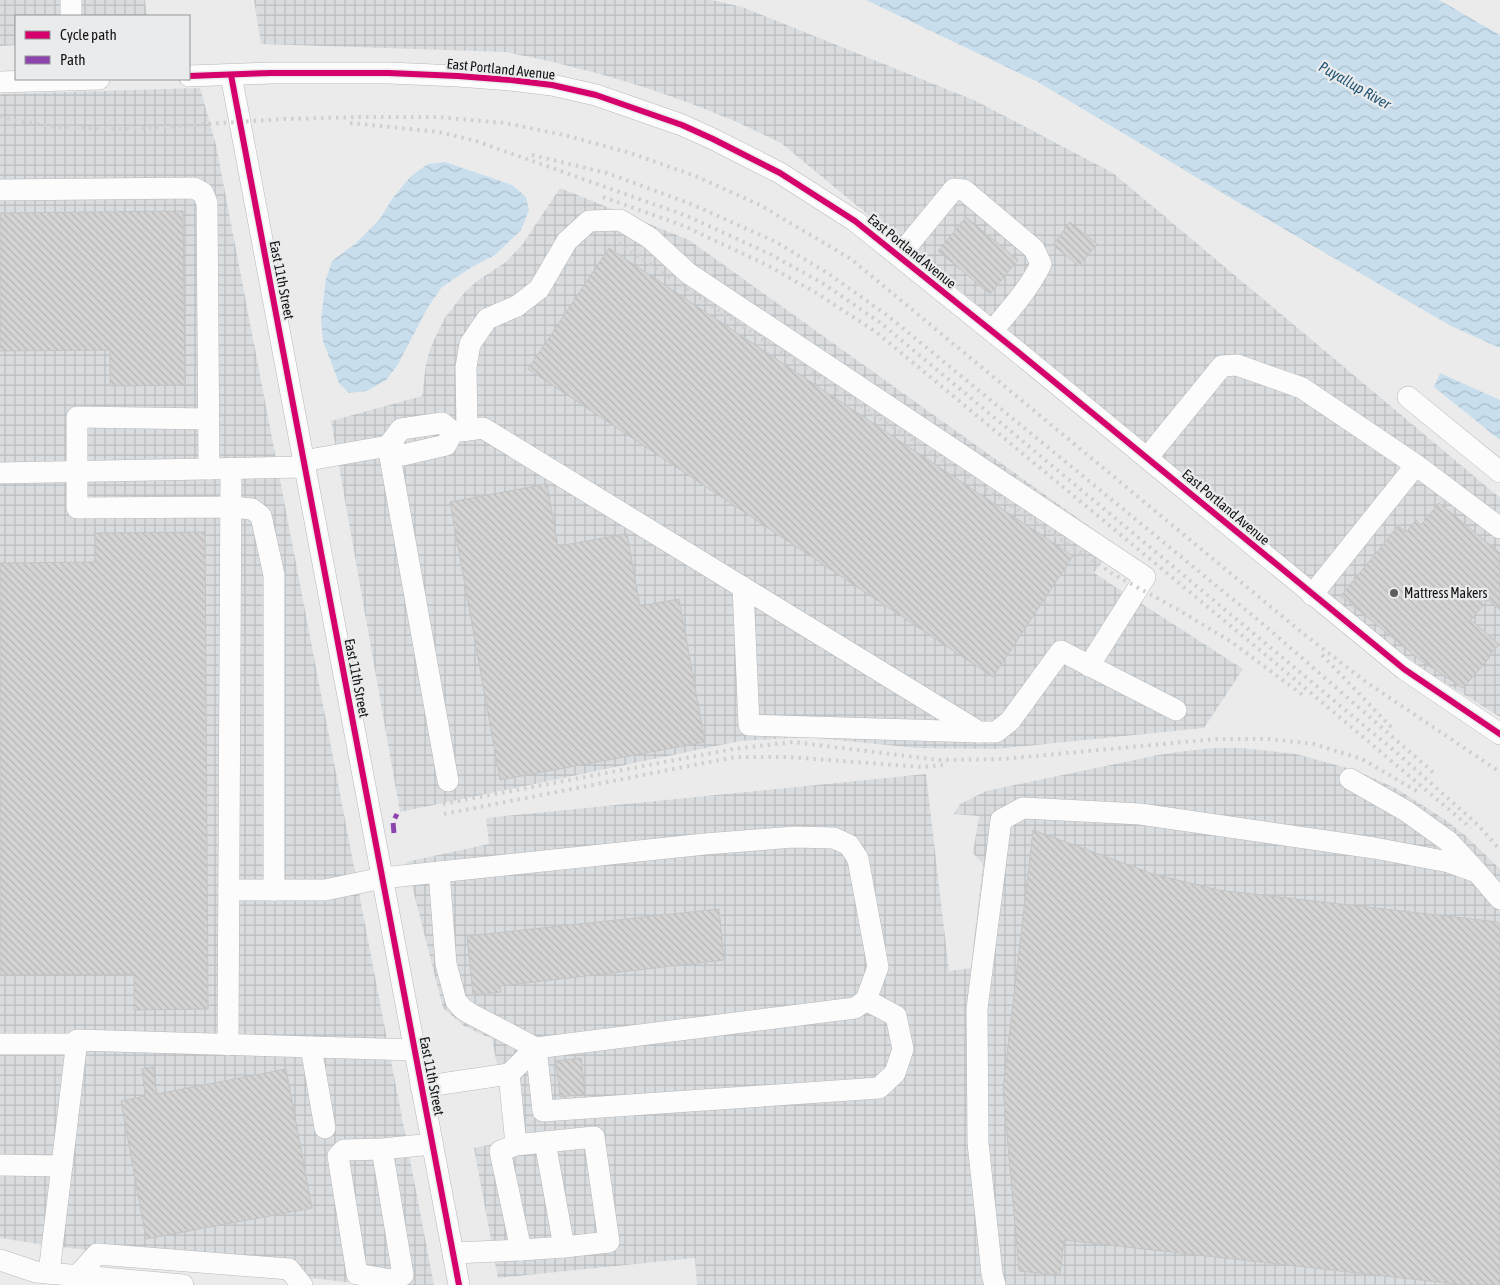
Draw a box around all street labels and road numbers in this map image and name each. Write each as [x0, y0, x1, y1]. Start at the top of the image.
street label: East Portland Avenue [446, 55, 556, 83]
street label: East Portland Avenue [865, 210, 959, 292]
street label: East 11th Street [267, 239, 297, 321]
street label: East Portland Avenue [1179, 466, 1273, 548]
street label: East 11th Street [342, 637, 372, 719]
street label: East 11th Street [417, 1035, 447, 1117]

